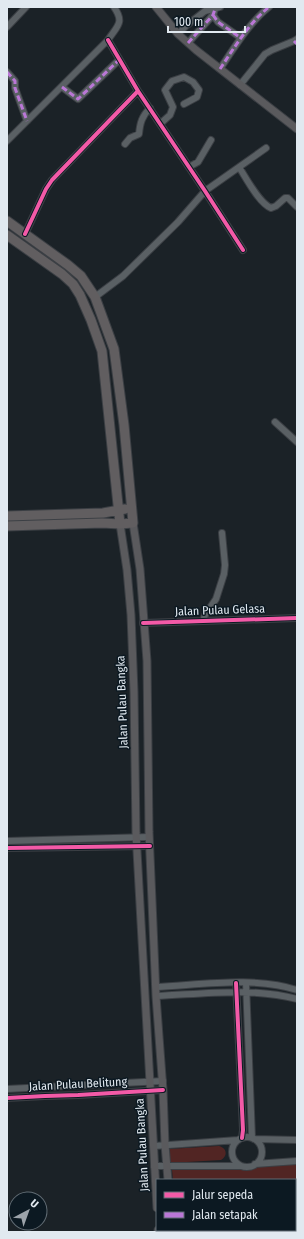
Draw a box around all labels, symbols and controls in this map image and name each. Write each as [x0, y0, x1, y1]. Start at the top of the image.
scale bar [168, 8, 245, 34]
text: 100 m [174, 15, 203, 29]
street label: Jalan Pulau Gelasa [175, 601, 265, 619]
street label: Jalan Pulau Bangka [113, 655, 131, 749]
street label: Jalan Pulau Belitung [29, 1074, 128, 1094]
street label: Jalan Pulau Bangka [133, 1098, 151, 1192]
legend [156, 1179, 296, 1231]
text: Jalur sepeda [192, 1188, 253, 1202]
north arrow [8, 1191, 48, 1231]
text: U [28, 1197, 41, 1211]
text: Jalan setapak [192, 1208, 258, 1222]

